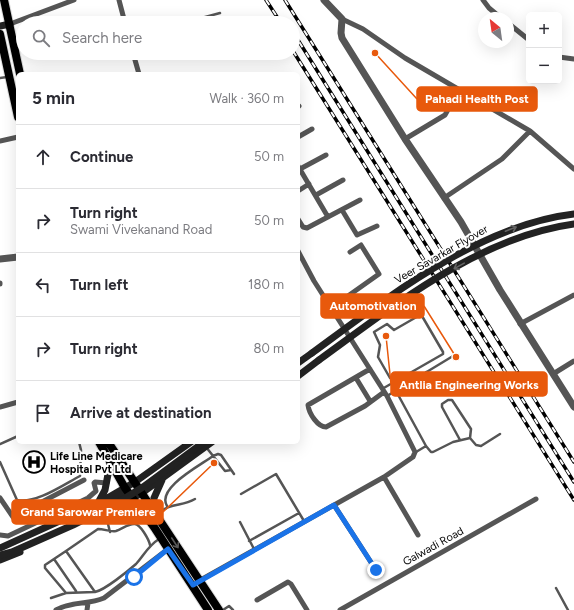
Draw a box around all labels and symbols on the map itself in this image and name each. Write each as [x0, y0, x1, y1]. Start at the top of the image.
north arrow [478, 12, 514, 48]
callout: Pahadi Health Post [417, 87, 537, 111]
text: Pahadi Health Post [425, 92, 529, 106]
street label: Veer Savarkar Flyover [392, 222, 491, 286]
one-way arrow [505, 225, 517, 233]
one-way arrow [454, 263, 466, 271]
callout: Automotivation [321, 294, 424, 318]
text: Automotivation [329, 299, 417, 313]
callout: Antlia Engineering Works [391, 372, 547, 396]
text: Antlia Engineering Works [399, 378, 539, 392]
hospital icon: Life Line Medicare Hospital Pvt Ltd [21, 449, 47, 475]
place label: Life Line Medicare Hospital Pvt Ltd [50, 450, 143, 476]
callout: Grand Sarowar Premiere [12, 500, 163, 524]
text: Grand Sarowar Premiere [20, 505, 156, 519]
street label: Galwadi Road [401, 524, 466, 568]
one-way arrow [171, 537, 179, 548]
route end [367, 561, 385, 579]
route start [125, 568, 143, 586]

